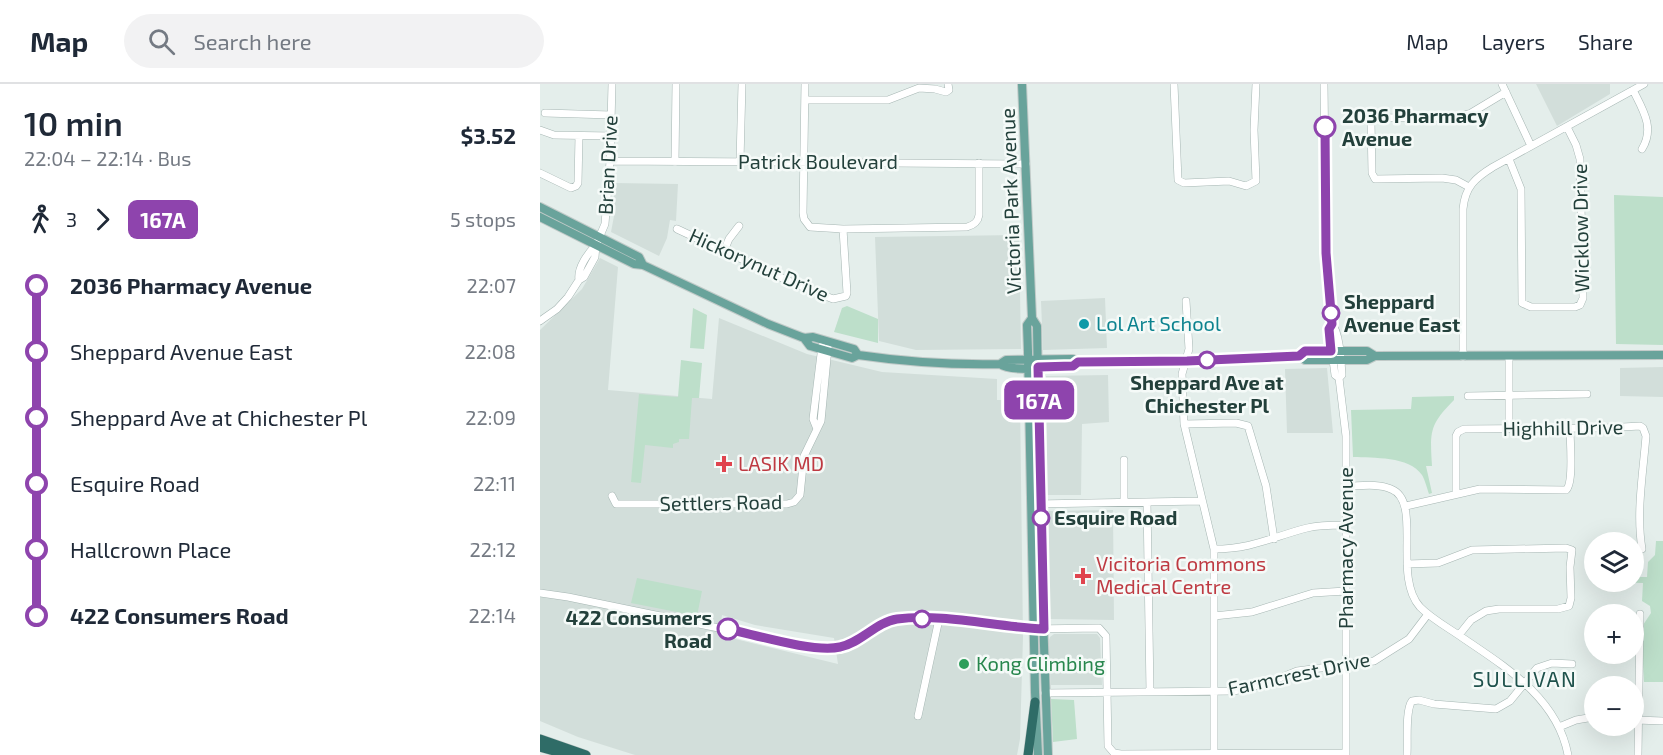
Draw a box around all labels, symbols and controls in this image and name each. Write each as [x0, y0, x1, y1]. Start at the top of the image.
search box [124, 14, 544, 68]
text: Map [30, 24, 88, 58]
icon: search [145, 25, 178, 58]
text: Search here [193, 28, 312, 54]
text: Map [1406, 29, 1448, 54]
text: Layers [1481, 29, 1545, 54]
text: Share [1578, 29, 1633, 54]
text: 10 min [24, 103, 123, 143]
place label: 2036 Pharmacy Avenue [1342, 103, 1489, 150]
street label: Victoria Park Avenue [995, 108, 1025, 294]
street label: Brian Drive [592, 114, 622, 215]
marker: 2036 Pharmacy Avenue [1314, 116, 1336, 138]
text: $3.52 [460, 122, 516, 148]
text: 22:04 – 22:14 · Bus [24, 146, 191, 170]
street label: Patrick Boulevard [738, 149, 898, 173]
street label: Wicklow Drive [1567, 163, 1593, 293]
icon: walk [24, 203, 57, 236]
icon: forward [86, 203, 119, 236]
text: 3 [66, 207, 77, 231]
text: 167A [140, 207, 186, 232]
text: 5 stops [450, 207, 516, 231]
street label: Hickorynut Drive [686, 223, 833, 306]
text: 2036 Pharmacy Avenue [70, 272, 312, 298]
text: 22:07 [467, 273, 516, 297]
place label: Sheppard Avenue East [1344, 289, 1460, 336]
marker: Sheppard Avenue East [1322, 304, 1340, 322]
place label: Lol Art School [1096, 311, 1221, 335]
marker: Lol Art School [1077, 317, 1091, 331]
text: Sheppard Avenue East [70, 338, 293, 364]
text: 22:08 [465, 339, 516, 363]
marker: Sheppard Ave at Chichester Pl [1198, 351, 1216, 369]
place label: Sheppard Ave at Chichester Pl [1130, 370, 1284, 417]
line badge: 167A [997, 380, 1081, 420]
text: 167A [1016, 388, 1062, 413]
text: Sheppard Ave at Chichester Pl [70, 404, 367, 430]
text: 22:09 [465, 405, 516, 429]
street label: Highhill Drive [1502, 414, 1624, 440]
place label: LASIK MD [738, 451, 824, 475]
marker: LASIK MD [715, 455, 733, 473]
street label: Pharmacy Avenue [1333, 467, 1357, 629]
text: Esquire Road [70, 470, 200, 496]
text: 22:11 [473, 471, 516, 495]
street label: Settlers Road [659, 489, 782, 515]
place label: Esquire Road [1054, 505, 1177, 529]
marker: Esquire Road [1032, 509, 1050, 527]
map controls [1584, 532, 1644, 736]
button: layers [1584, 532, 1644, 592]
text: Hallcrown Place [70, 536, 231, 562]
text: 22:12 [470, 537, 516, 561]
place label: Vicitoria Commons Medical Centre [1096, 551, 1266, 598]
marker: Vicitoria Commons Medical Centre [1074, 567, 1092, 585]
text: 422 Consumers Road [70, 602, 289, 628]
text: 22:14 [469, 603, 516, 627]
button: + [1584, 604, 1644, 664]
place label: 422 Consumers Road [566, 605, 712, 652]
unlabelled marker [913, 610, 931, 628]
marker: 422 Consumers Road [717, 618, 739, 640]
street label: Farmcrest Drive [1225, 646, 1372, 700]
place label: Kong Climbing [976, 651, 1105, 675]
marker: Kong Climbing [957, 657, 971, 671]
district label: SULLIVAN [1473, 666, 1577, 691]
button: − [1584, 676, 1644, 736]

